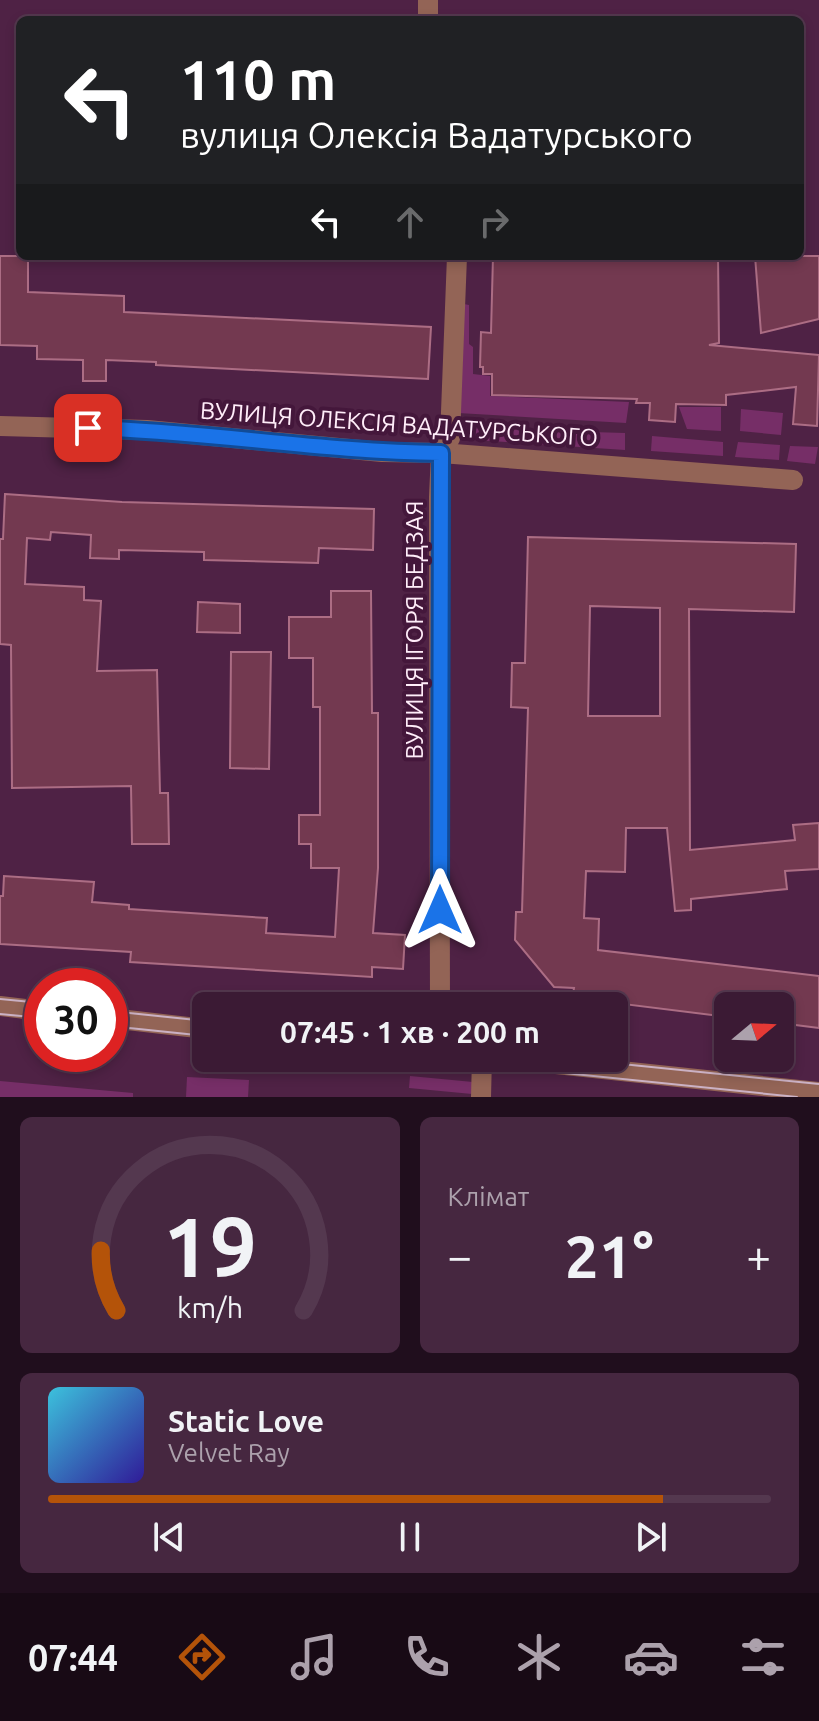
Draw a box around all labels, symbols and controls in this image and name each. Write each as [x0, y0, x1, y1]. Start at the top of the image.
icon: left [48, 48, 152, 152]
text: 110 m [180, 48, 336, 111]
text: вулиця Олексія Вадатурського [180, 114, 693, 155]
icon: left [304, 200, 348, 244]
icon: ahead [388, 200, 432, 244]
icon: right [472, 200, 516, 244]
pin [54, 394, 122, 462]
street label: ВУЛИЦЯ ОЛЕКСІЯ ВАДАТУРСЬКОГО [199, 397, 599, 451]
icon: arrive [66, 406, 110, 450]
street label: ВУЛИЦЯ ІГОРЯ БЕДЗАЯ [401, 500, 428, 760]
position arrow [398, 868, 482, 952]
speed limit sign: 30 [24, 968, 128, 1072]
north arrow [714, 992, 794, 1072]
map controls [714, 992, 794, 1072]
text: 07:45 · 1 хв · 200 m [280, 1015, 540, 1049]
text: Клімат [448, 1182, 529, 1211]
text: 19 [163, 1199, 257, 1293]
text: 21° [565, 1222, 654, 1289]
text: − [448, 1231, 472, 1280]
text: + [746, 1231, 771, 1280]
text: km/h [177, 1291, 243, 1323]
text: Static Love [168, 1404, 324, 1438]
text: Velvet Ray [168, 1438, 290, 1467]
icon: previous [147, 1515, 191, 1559]
icon: pause [388, 1515, 432, 1559]
icon: next [629, 1515, 673, 1559]
icon: directions [174, 1629, 230, 1685]
icon: music [286, 1629, 342, 1685]
icon: phone [399, 1629, 455, 1685]
icon: climate [511, 1629, 567, 1685]
icon: car [623, 1629, 679, 1685]
icon: filters [735, 1629, 791, 1685]
text: 07:44 [28, 1637, 118, 1678]

